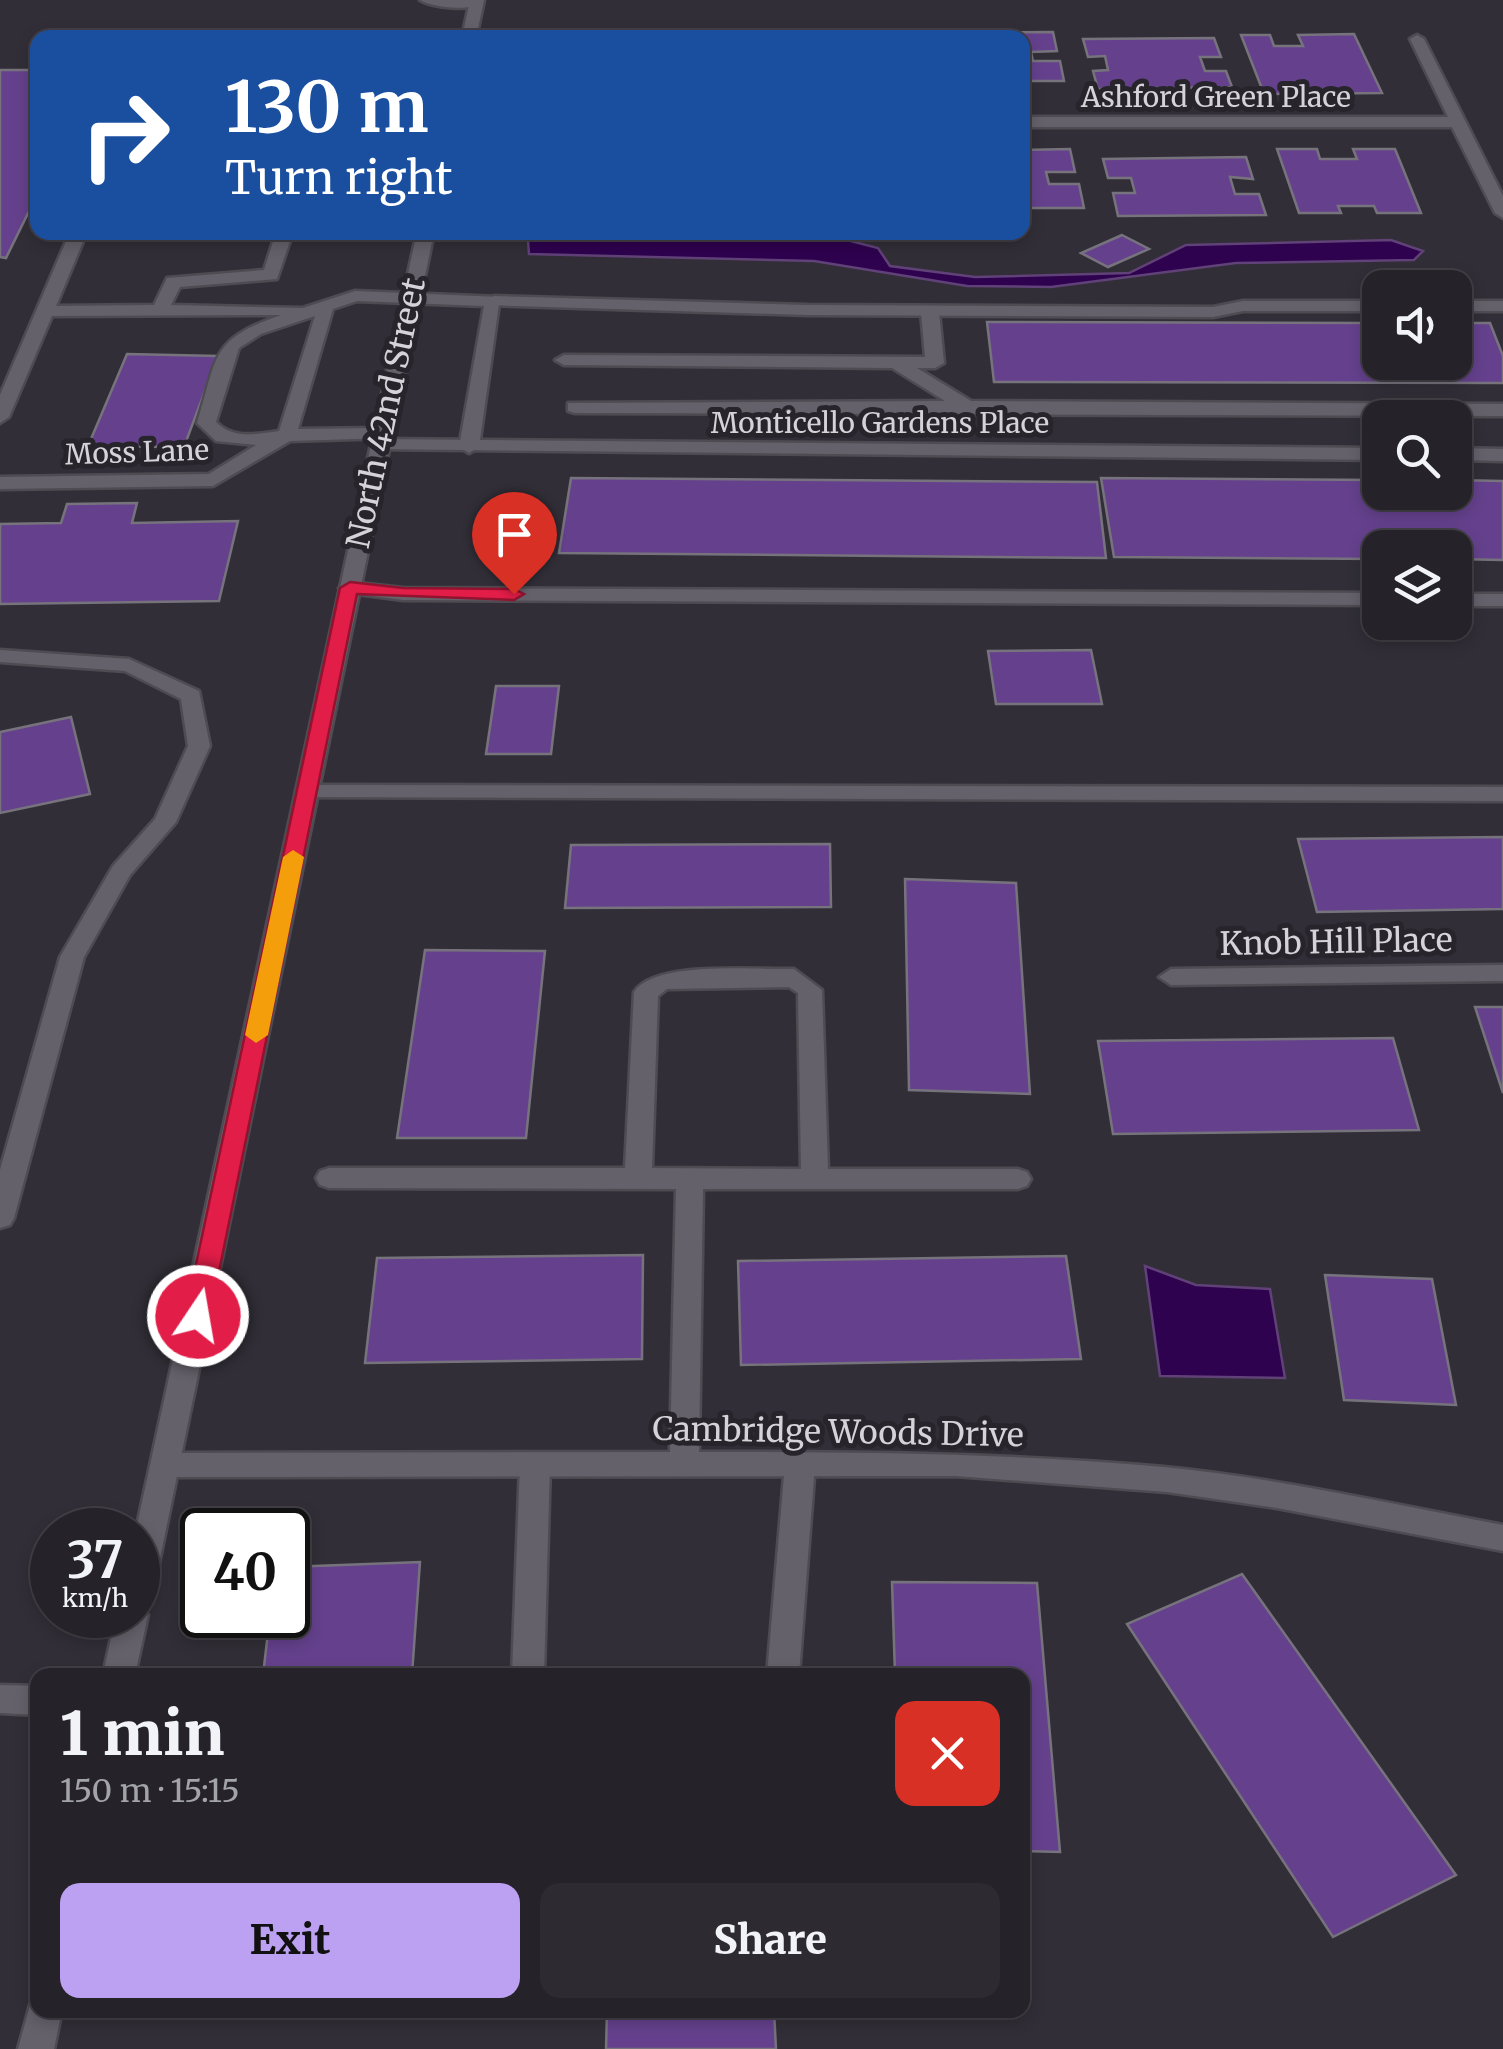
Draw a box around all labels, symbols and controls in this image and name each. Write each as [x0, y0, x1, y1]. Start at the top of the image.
text: 130 m [225, 63, 429, 151]
icon: right [60, 70, 190, 200]
street label: Ashford Green Place [1080, 79, 1351, 115]
text: Turn right [225, 150, 453, 206]
map controls [1362, 270, 1472, 640]
button: sound [1362, 270, 1472, 380]
street label: North 42nd Street [338, 274, 434, 552]
button: search [1362, 400, 1472, 510]
street label: Monticello Gardens Place [711, 405, 1049, 441]
street label: Moss Lane [64, 431, 210, 473]
pin [472, 492, 557, 595]
icon: arrive [487, 507, 542, 562]
button: layers [1362, 530, 1472, 640]
street label: Knob Hill Place [1219, 920, 1453, 964]
position arrow [146, 1264, 250, 1368]
street label: Cambridge Woods Drive [652, 1409, 1024, 1455]
speed limit sign: 40 [180, 1508, 310, 1638]
text: 37 [67, 1529, 123, 1592]
text: km/h [62, 1582, 128, 1614]
text: 1 min [60, 1696, 224, 1771]
button: close [895, 1701, 1000, 1806]
text: 150 m · 15:15 [60, 1771, 240, 1811]
button: Exit [60, 1883, 520, 1998]
button: Share [540, 1883, 1000, 1998]

